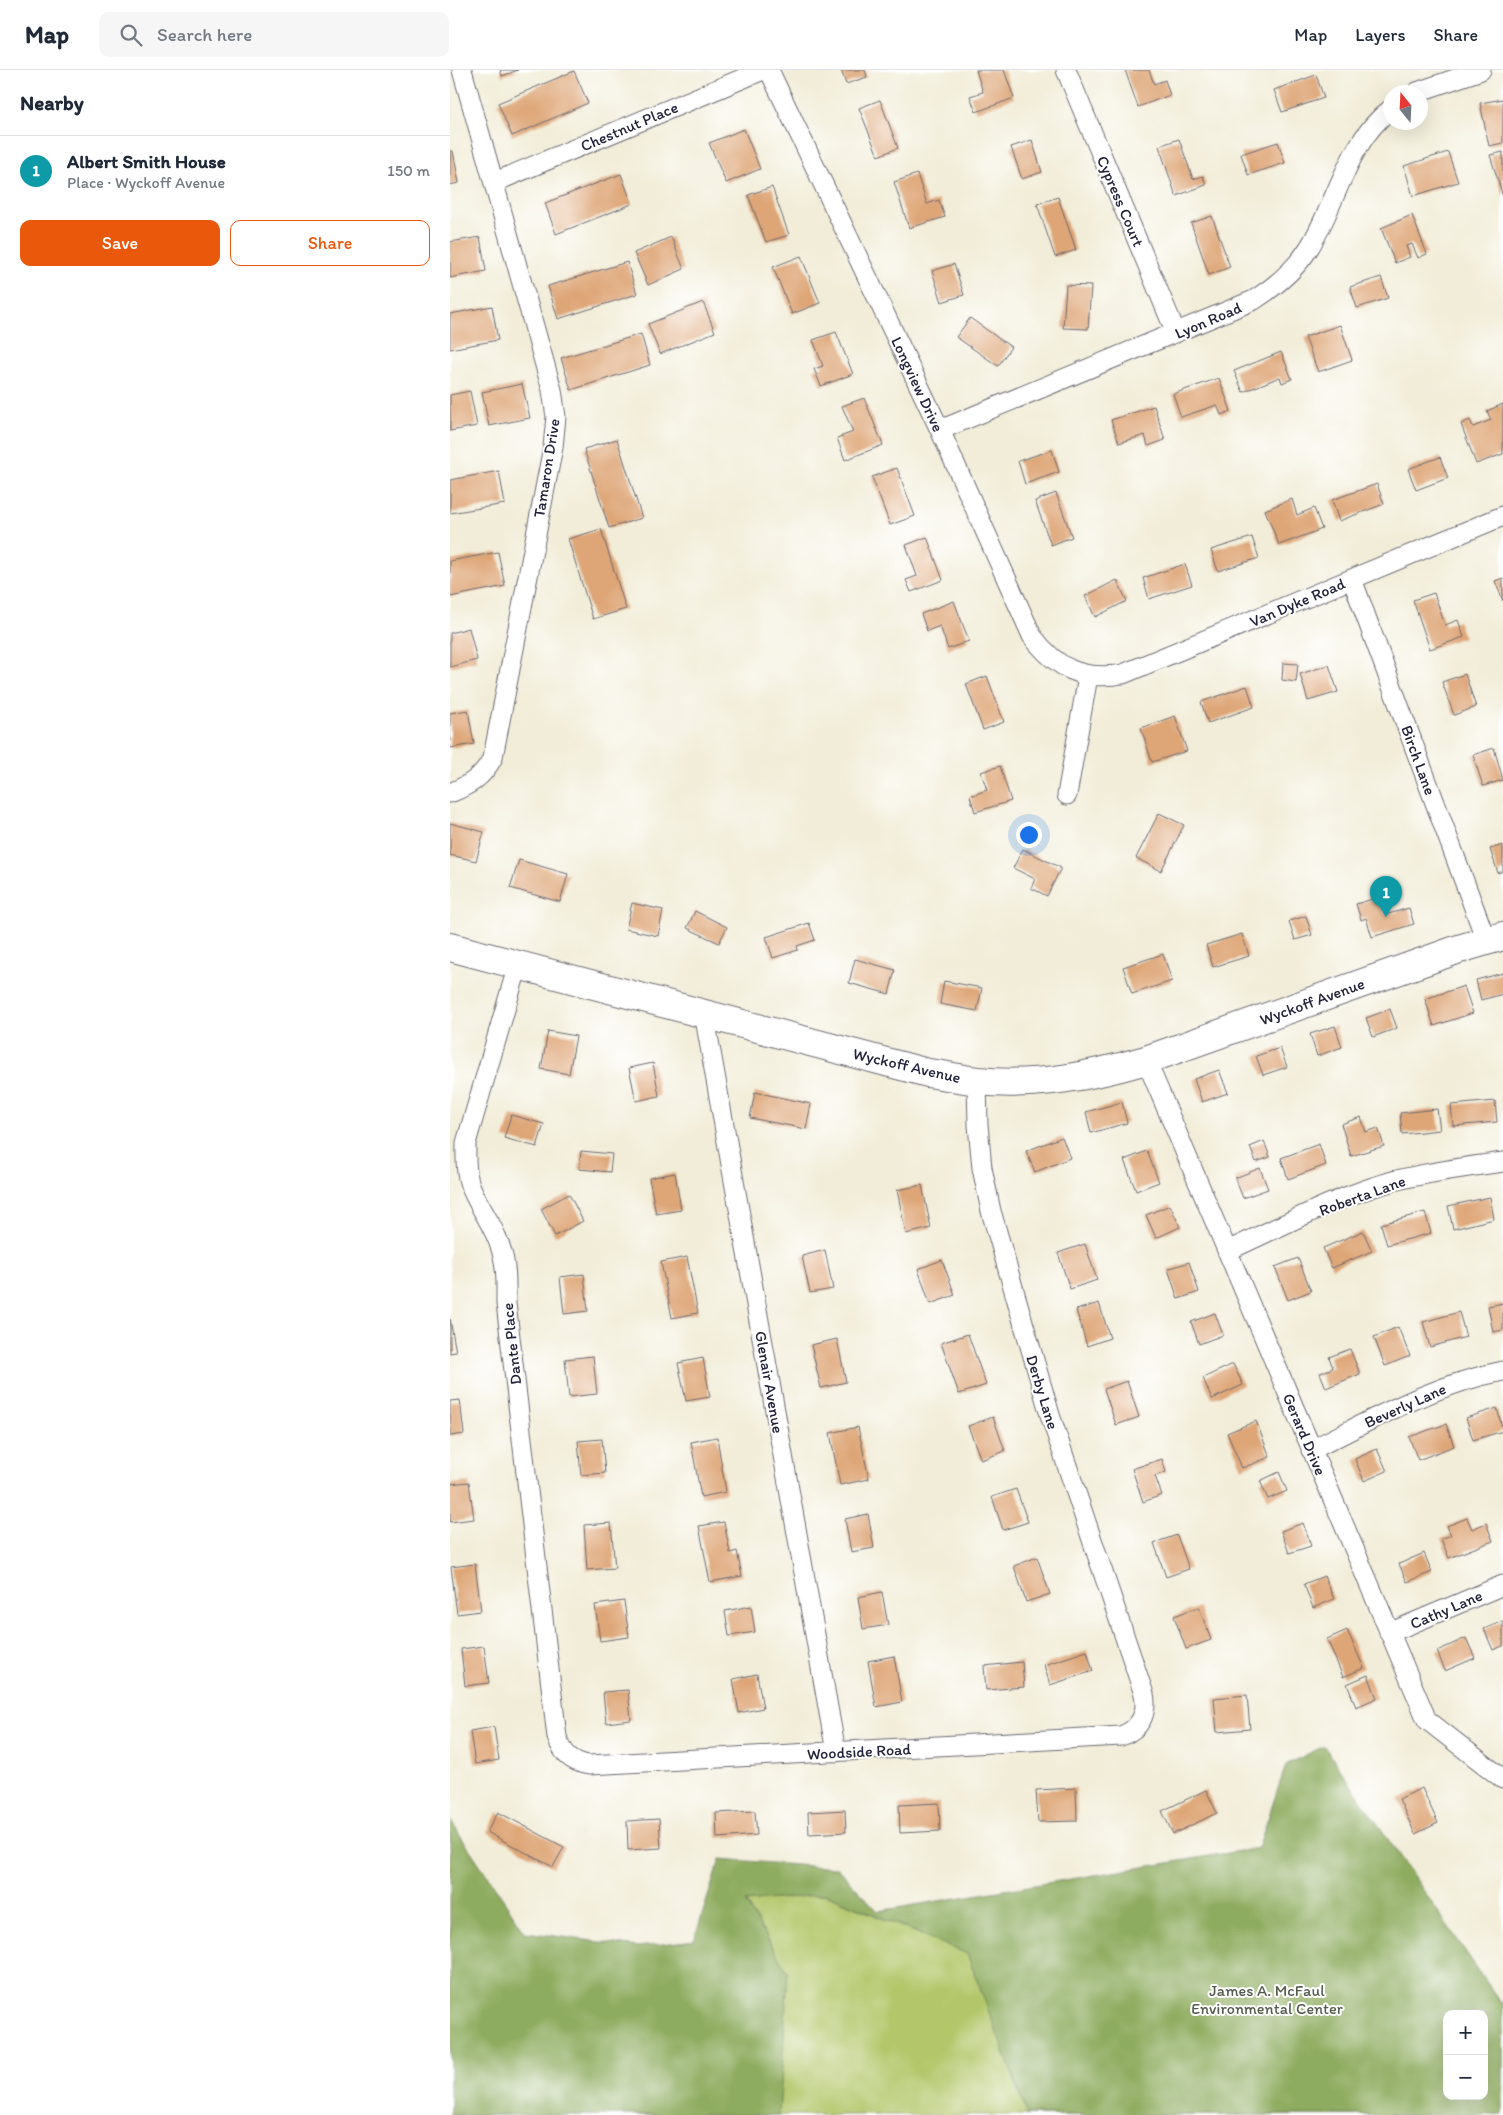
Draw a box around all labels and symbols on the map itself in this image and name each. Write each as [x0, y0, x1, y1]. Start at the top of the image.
north arrow [1383, 85, 1428, 130]
street label: Chestnut Place [578, 97, 681, 156]
street label: Cypress Court [1093, 153, 1148, 250]
street label: Lyon Road [1172, 298, 1245, 343]
street label: Longview Drive [887, 334, 948, 435]
street label: Tamaron Drive [529, 417, 564, 519]
street label: Van Dyke Road [1247, 574, 1348, 631]
street label: Birch Lane [1397, 723, 1440, 798]
your location [1016, 822, 1042, 848]
pin: 1 [1370, 876, 1402, 917]
street label: Wyckoff Avenue [1257, 974, 1367, 1029]
street label: Wyckoff Avenue [851, 1044, 963, 1087]
street label: Roberta Lane [1316, 1171, 1408, 1220]
street label: Dante Place [498, 1302, 525, 1386]
street label: Glenair Avenue [751, 1329, 788, 1435]
street label: Derby Lane [1022, 1353, 1063, 1432]
street label: Beverly Lane [1362, 1379, 1449, 1432]
street label: Gerard Drive [1279, 1390, 1330, 1478]
street label: Cathy Lane [1407, 1586, 1485, 1633]
street label: Woodside Road [806, 1739, 912, 1764]
park label: James A. McFaul Environmental Center [1191, 1981, 1343, 2018]

